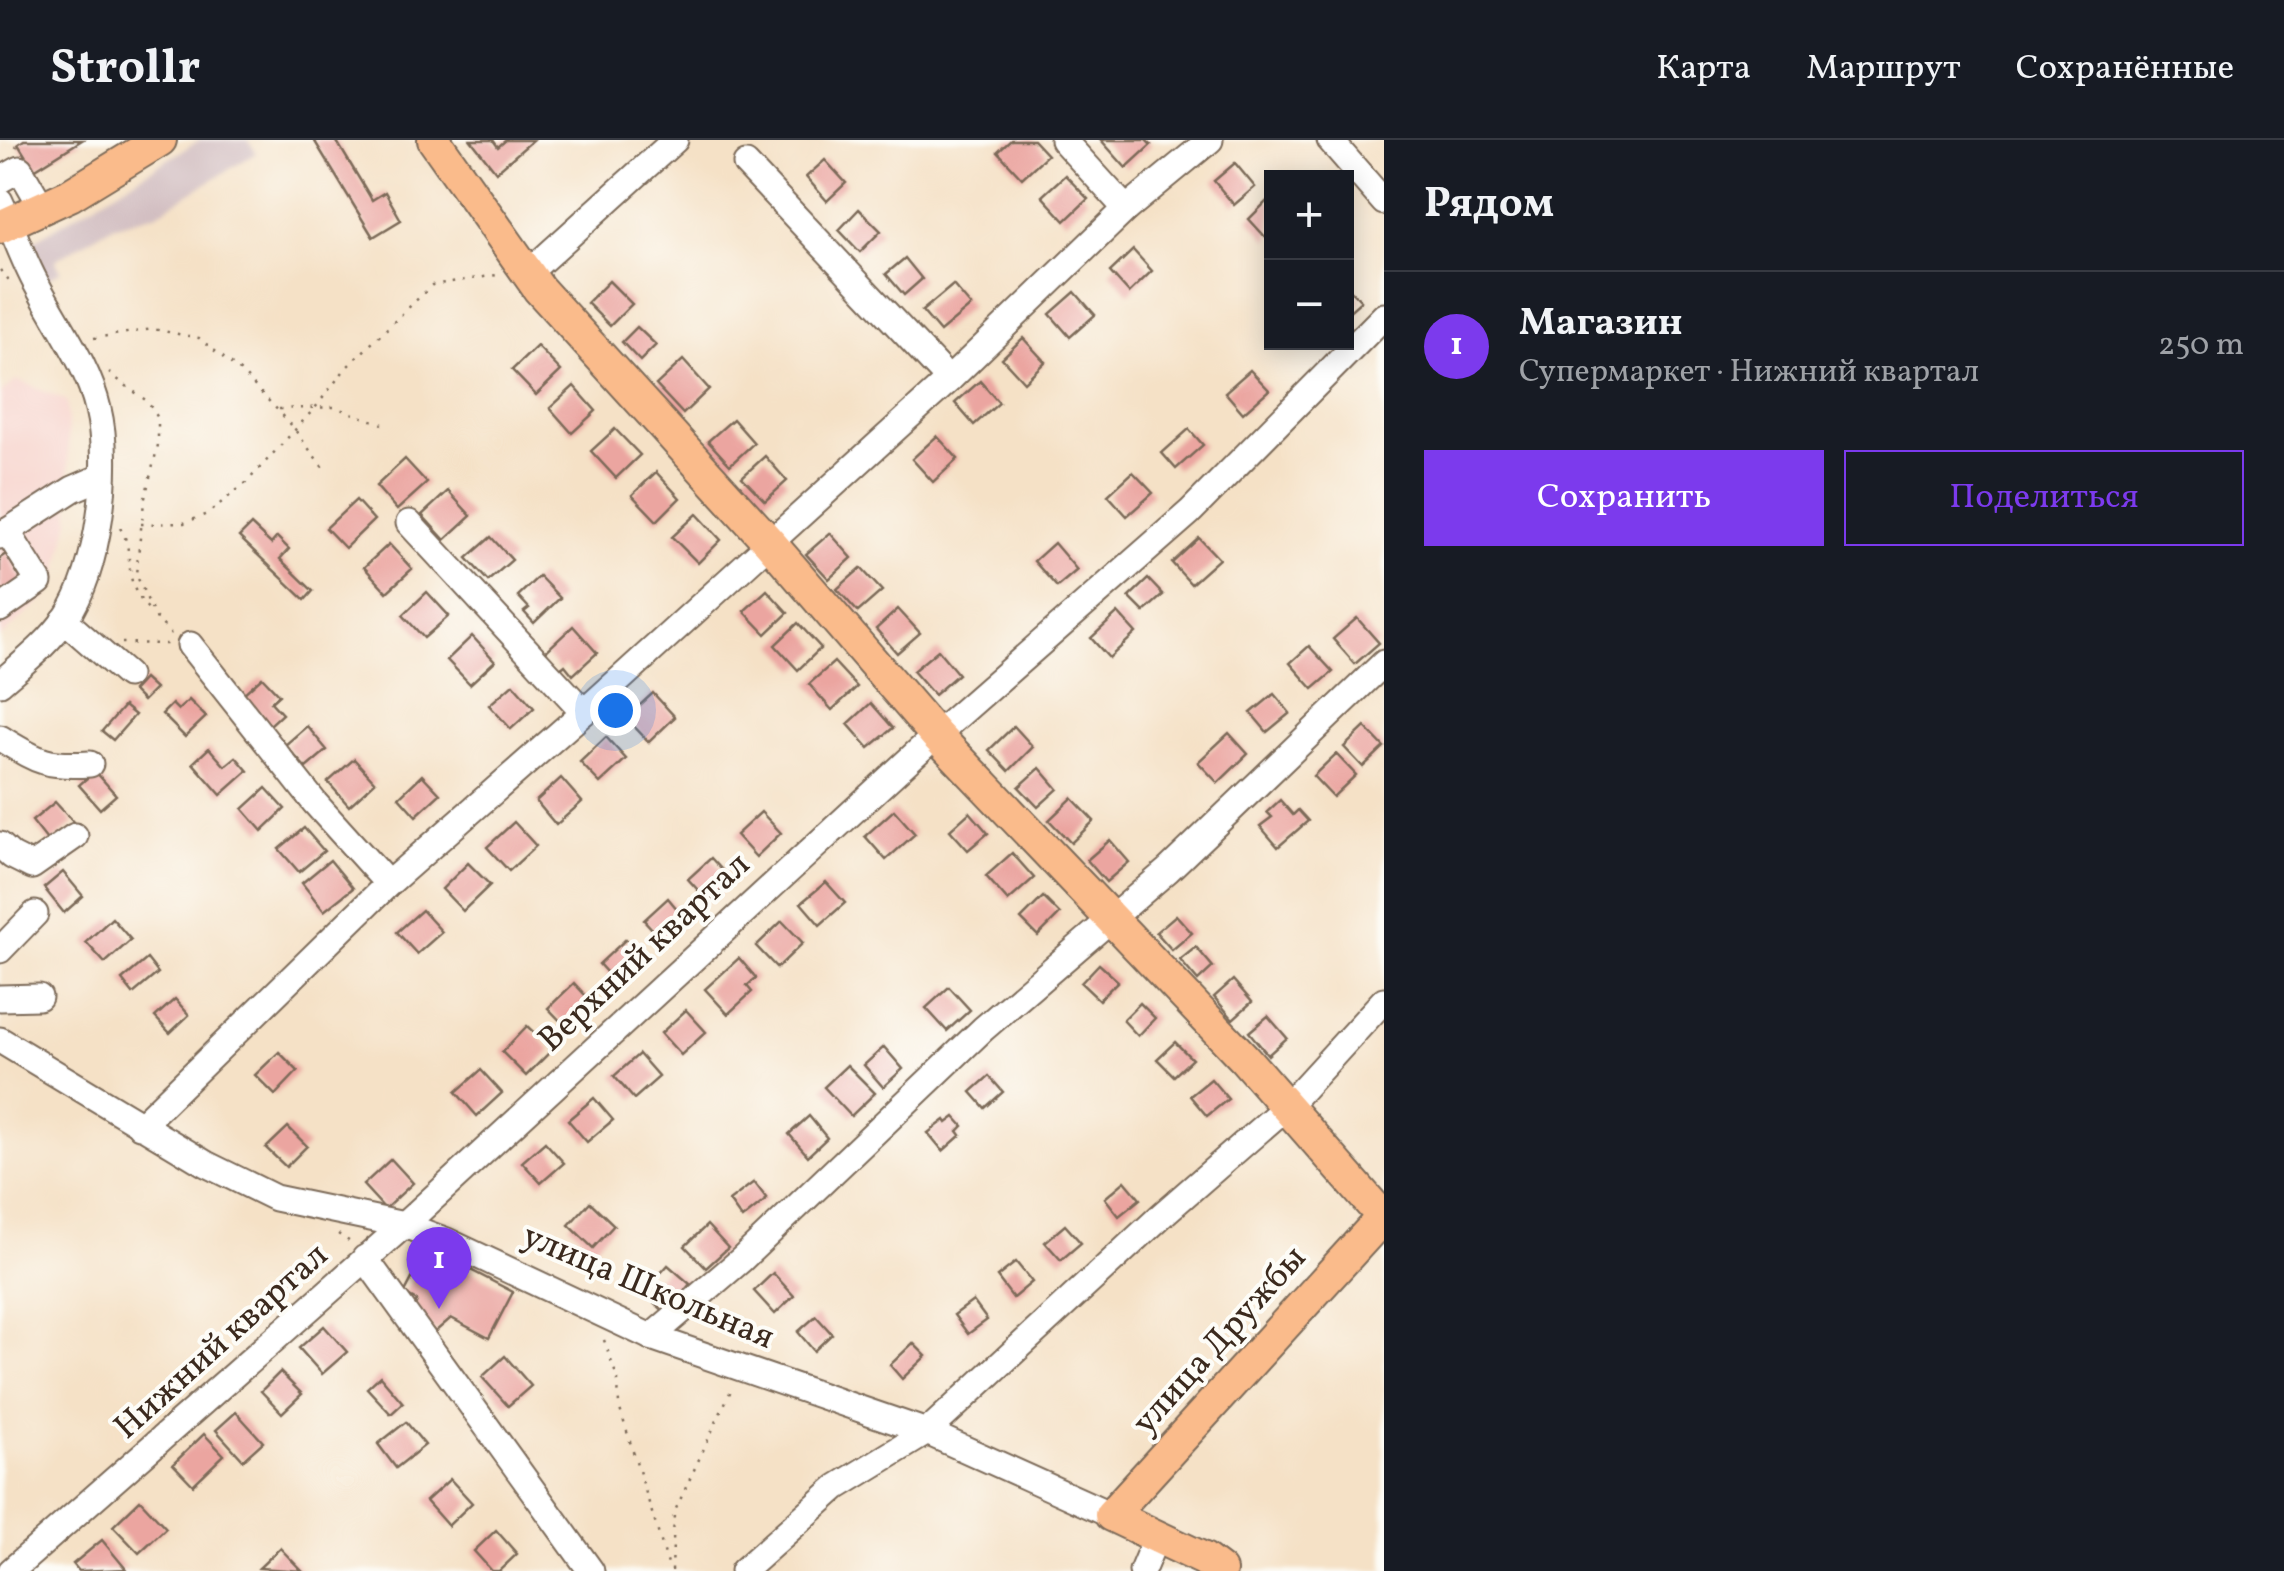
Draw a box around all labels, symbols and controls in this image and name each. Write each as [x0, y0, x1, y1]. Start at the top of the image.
text: Strollr [50, 36, 200, 103]
text: Карта [1656, 45, 1751, 93]
text: Маршрут [1806, 45, 1961, 93]
text: Сохранённые [2016, 45, 2234, 93]
map controls [1264, 170, 1354, 350]
button: + [1264, 170, 1354, 260]
text: Рядом [1424, 176, 1554, 235]
button: − [1264, 260, 1354, 350]
text: Магазин [1519, 298, 1683, 351]
text: 1 [1450, 324, 1463, 368]
text: 250 m [2158, 324, 2244, 368]
text: Супермаркет · Нижний квартал [1519, 351, 1979, 395]
button: Сохранить [1424, 450, 1824, 546]
button: Поделиться [1844, 450, 2244, 546]
your location [590, 685, 641, 736]
street label: Верхний квартал [529, 842, 761, 1064]
street label: улица Школьная [514, 1213, 781, 1363]
pin: 1 [406, 1226, 472, 1309]
street label: Нижний квартал [104, 1233, 340, 1451]
street label: улица Дружбы [1122, 1236, 1318, 1446]

